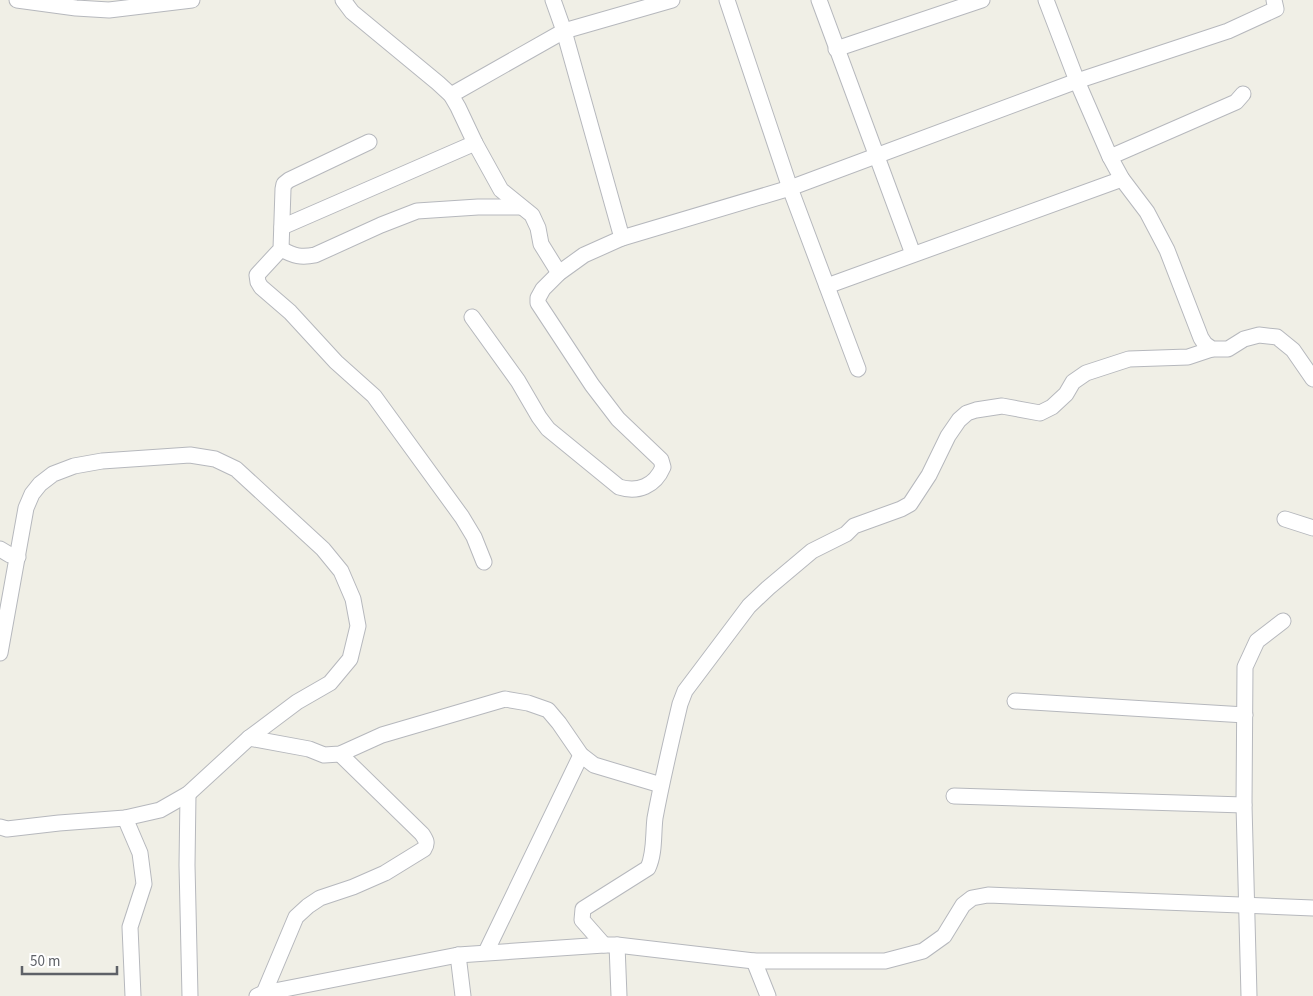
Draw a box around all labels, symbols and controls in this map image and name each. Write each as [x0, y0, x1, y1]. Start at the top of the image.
scale bar [22, 944, 118, 976]
text: 50 m [30, 951, 60, 972]

